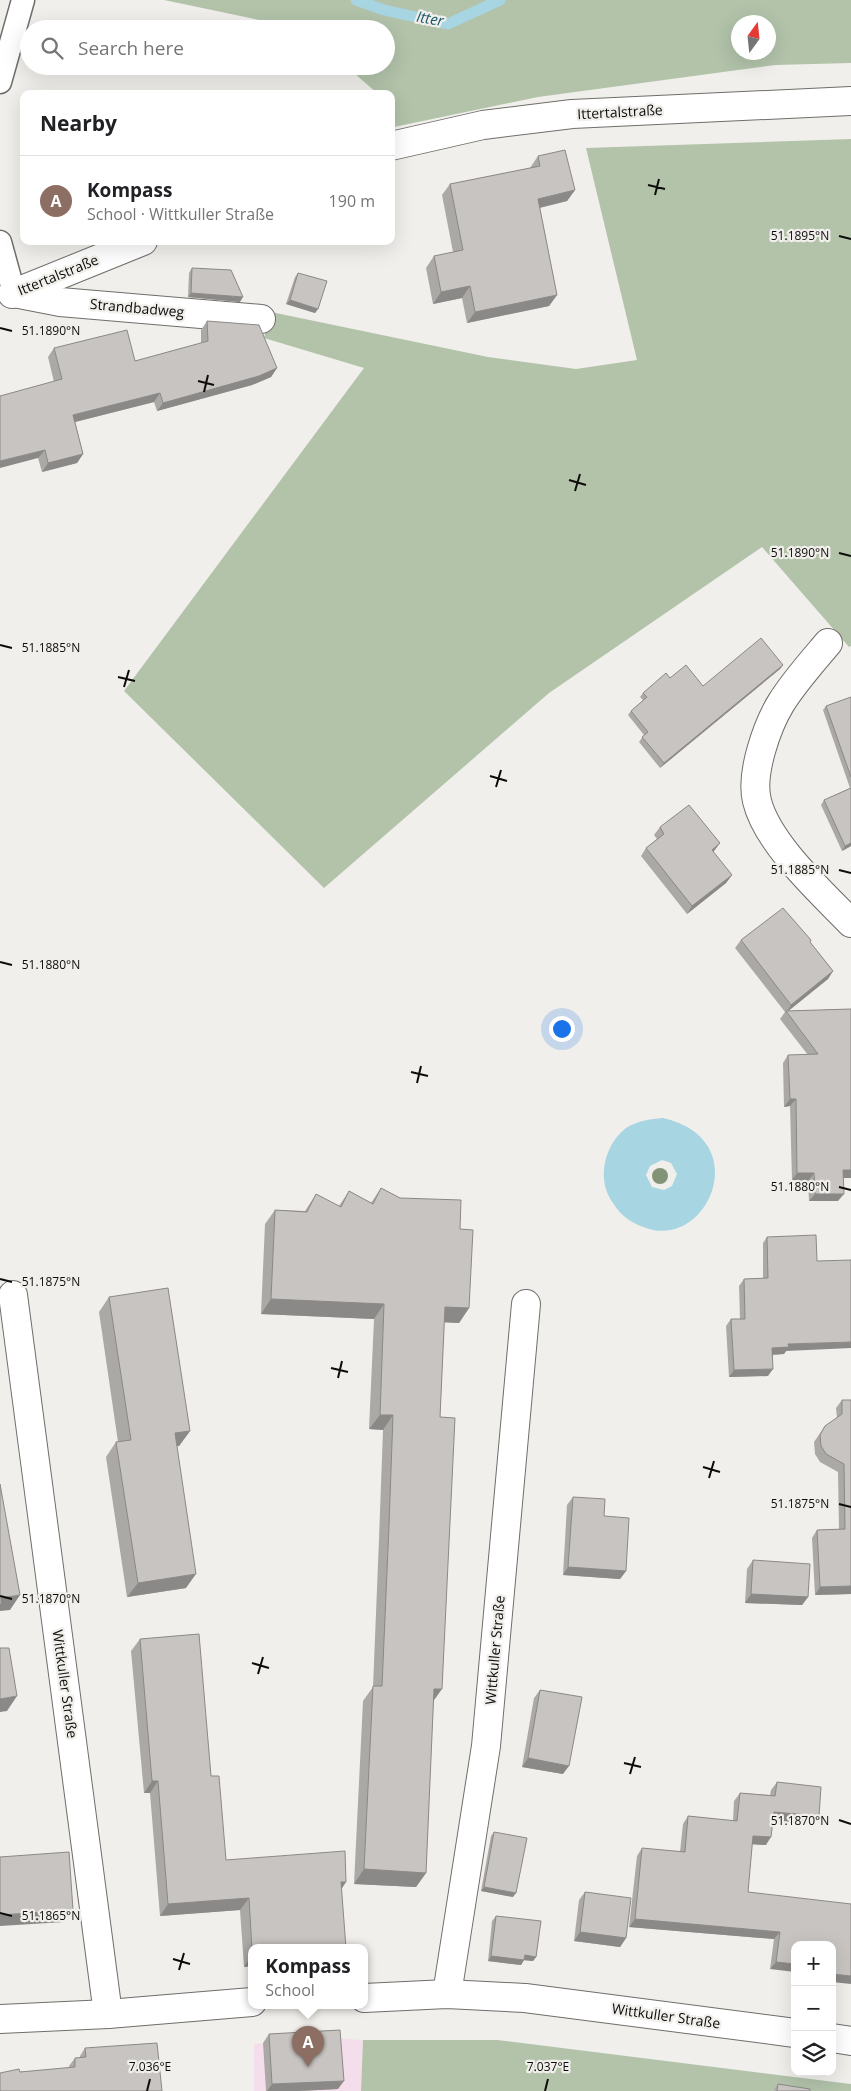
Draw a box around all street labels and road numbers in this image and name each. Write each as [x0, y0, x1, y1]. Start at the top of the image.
street label: Ittertalstraße [577, 100, 663, 123]
street label: Ittertalstraße [15, 250, 101, 299]
street label: Strandbadweg [89, 294, 185, 321]
street label: Wittkuller Straße [480, 1594, 509, 1705]
street label: Wittkuller Straße [48, 1628, 83, 1740]
street label: Wittkuller Straße [611, 1998, 722, 2033]

